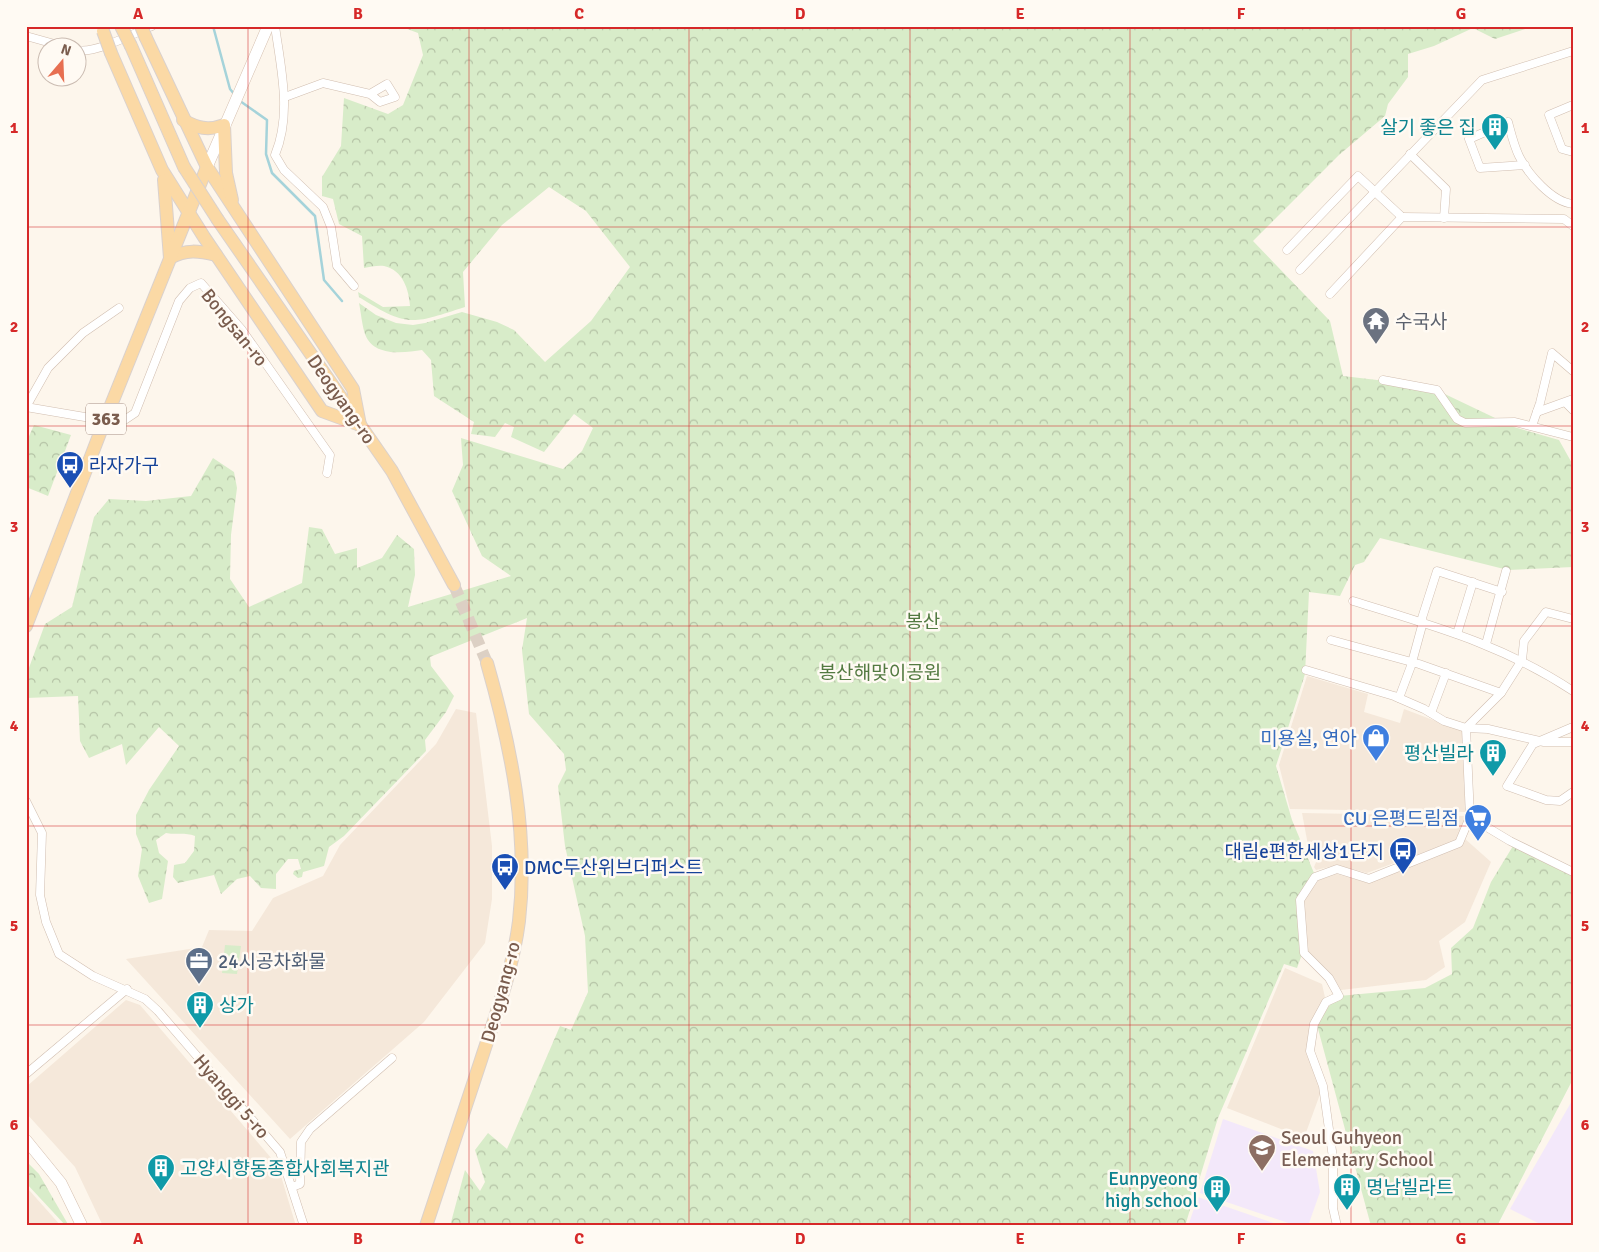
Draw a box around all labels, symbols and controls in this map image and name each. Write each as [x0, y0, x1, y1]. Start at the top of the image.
text: A [133, 4, 144, 24]
text: B [353, 4, 363, 24]
text: C [574, 4, 584, 24]
text: D [795, 4, 806, 24]
text: E [1015, 4, 1025, 24]
text: F [1237, 4, 1246, 24]
text: G [1456, 4, 1466, 24]
north arrow [38, 38, 88, 88]
text: N [59, 41, 73, 60]
building icon: 살기 좋은 집 [1480, 112, 1510, 151]
place label: 살기 좋은 집 [1380, 116, 1476, 140]
text: 1 [10, 118, 19, 138]
text: 1 [1581, 118, 1590, 138]
street label: Bongsan-ro [196, 284, 273, 372]
temple icon: 수국사 [1361, 306, 1391, 345]
place label: 수국사 [1395, 310, 1447, 334]
text: 2 [10, 317, 18, 337]
text: 2 [1581, 317, 1589, 337]
street label: Deogyang-ro [302, 350, 381, 449]
road number: 363 [86, 404, 126, 434]
bus stop icon: 라자가구 [55, 450, 85, 489]
place label: 라자가구 [89, 454, 159, 478]
text: 3 [10, 517, 18, 537]
text: 3 [1581, 517, 1589, 537]
park label: 봉산 [906, 610, 940, 634]
park label: 봉산해맞이공원 [819, 661, 941, 685]
text: 4 [10, 716, 19, 736]
text: 4 [1581, 716, 1590, 736]
shop icon: 미용실, 연아 [1361, 723, 1391, 762]
place label: 미용실, 연아 [1260, 727, 1357, 751]
building icon: 평산빌라 [1478, 738, 1508, 777]
place label: 평산빌라 [1404, 742, 1474, 766]
supermarket icon: CU 은평드림점 [1463, 803, 1493, 842]
place label: CU 은평드림점 [1343, 807, 1459, 831]
bus stop icon: 대림e편한세상1단지 [1388, 836, 1418, 875]
place label: 대림e편한세상1단지 [1224, 840, 1384, 864]
bus stop icon: DMC두산위브더퍼스트 [490, 852, 520, 891]
place label: DMC두산위브더퍼스트 [524, 856, 703, 880]
text: 5 [10, 916, 18, 936]
text: 5 [1581, 916, 1589, 936]
street label: Deogyang-ro [476, 939, 526, 1045]
office icon: 24시공차화물 [184, 946, 214, 985]
place label: 24시공차화물 [218, 950, 326, 974]
building icon: 상가 [185, 990, 215, 1029]
place label: 상가 [219, 994, 254, 1018]
street label: Hyanggi 5-ro [188, 1049, 275, 1144]
text: 6 [10, 1115, 19, 1135]
text: 6 [1581, 1115, 1590, 1135]
place label: Seoul Guhyeon Elementary School [1281, 1126, 1434, 1172]
school or university icon: Seoul Guhyeon Elementary School [1247, 1133, 1277, 1172]
building icon: 고양시향동종합사회복지관 [146, 1153, 176, 1192]
place label: 고양시향동종합사회복지관 [180, 1157, 390, 1181]
place label: Eunpyeong high school [1105, 1167, 1198, 1213]
building icon: 명남빌라트 [1332, 1172, 1362, 1211]
building icon: Eunpyeong high school [1202, 1174, 1232, 1213]
place label: 명남빌라트 [1366, 1176, 1453, 1200]
text: A [133, 1229, 144, 1249]
text: B [353, 1229, 363, 1249]
text: C [574, 1229, 584, 1249]
text: D [795, 1229, 806, 1249]
text: E [1015, 1229, 1025, 1249]
text: F [1237, 1229, 1246, 1249]
text: G [1456, 1229, 1466, 1249]

